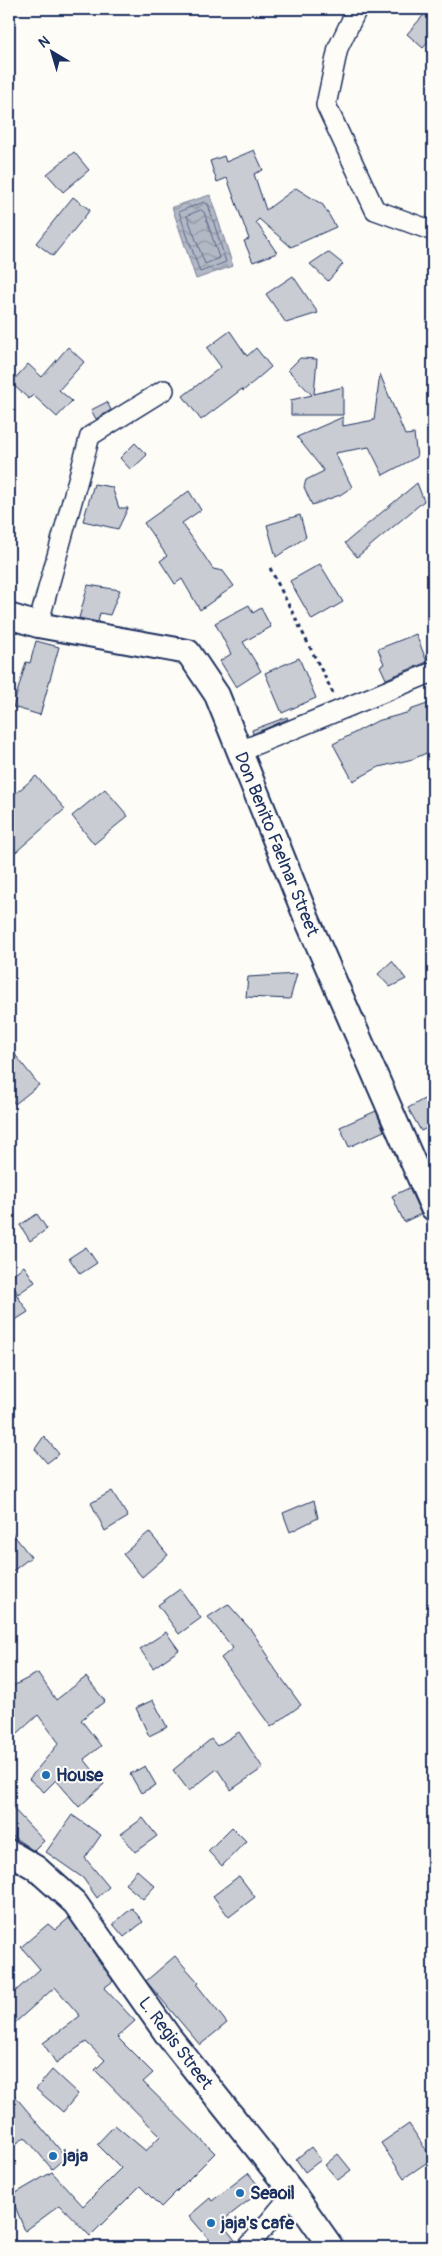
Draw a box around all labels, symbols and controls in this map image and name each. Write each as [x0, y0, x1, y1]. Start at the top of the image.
north arrow [28, 28, 78, 78]
text: N [35, 33, 53, 52]
street label: Don Benito Faelnar Street [229, 749, 324, 940]
place label: House [56, 1764, 104, 1787]
marker: House [40, 1769, 52, 1781]
street label: L. Regis Street [133, 1992, 218, 2095]
place label: jaja [62, 2145, 89, 2168]
marker: jaja [47, 2150, 59, 2162]
place label: Seaoil [250, 2182, 295, 2205]
marker: Seaoil [234, 2187, 246, 2199]
place label: jaja's cafe [220, 2212, 295, 2235]
marker: jaja's cafe [205, 2217, 217, 2229]

